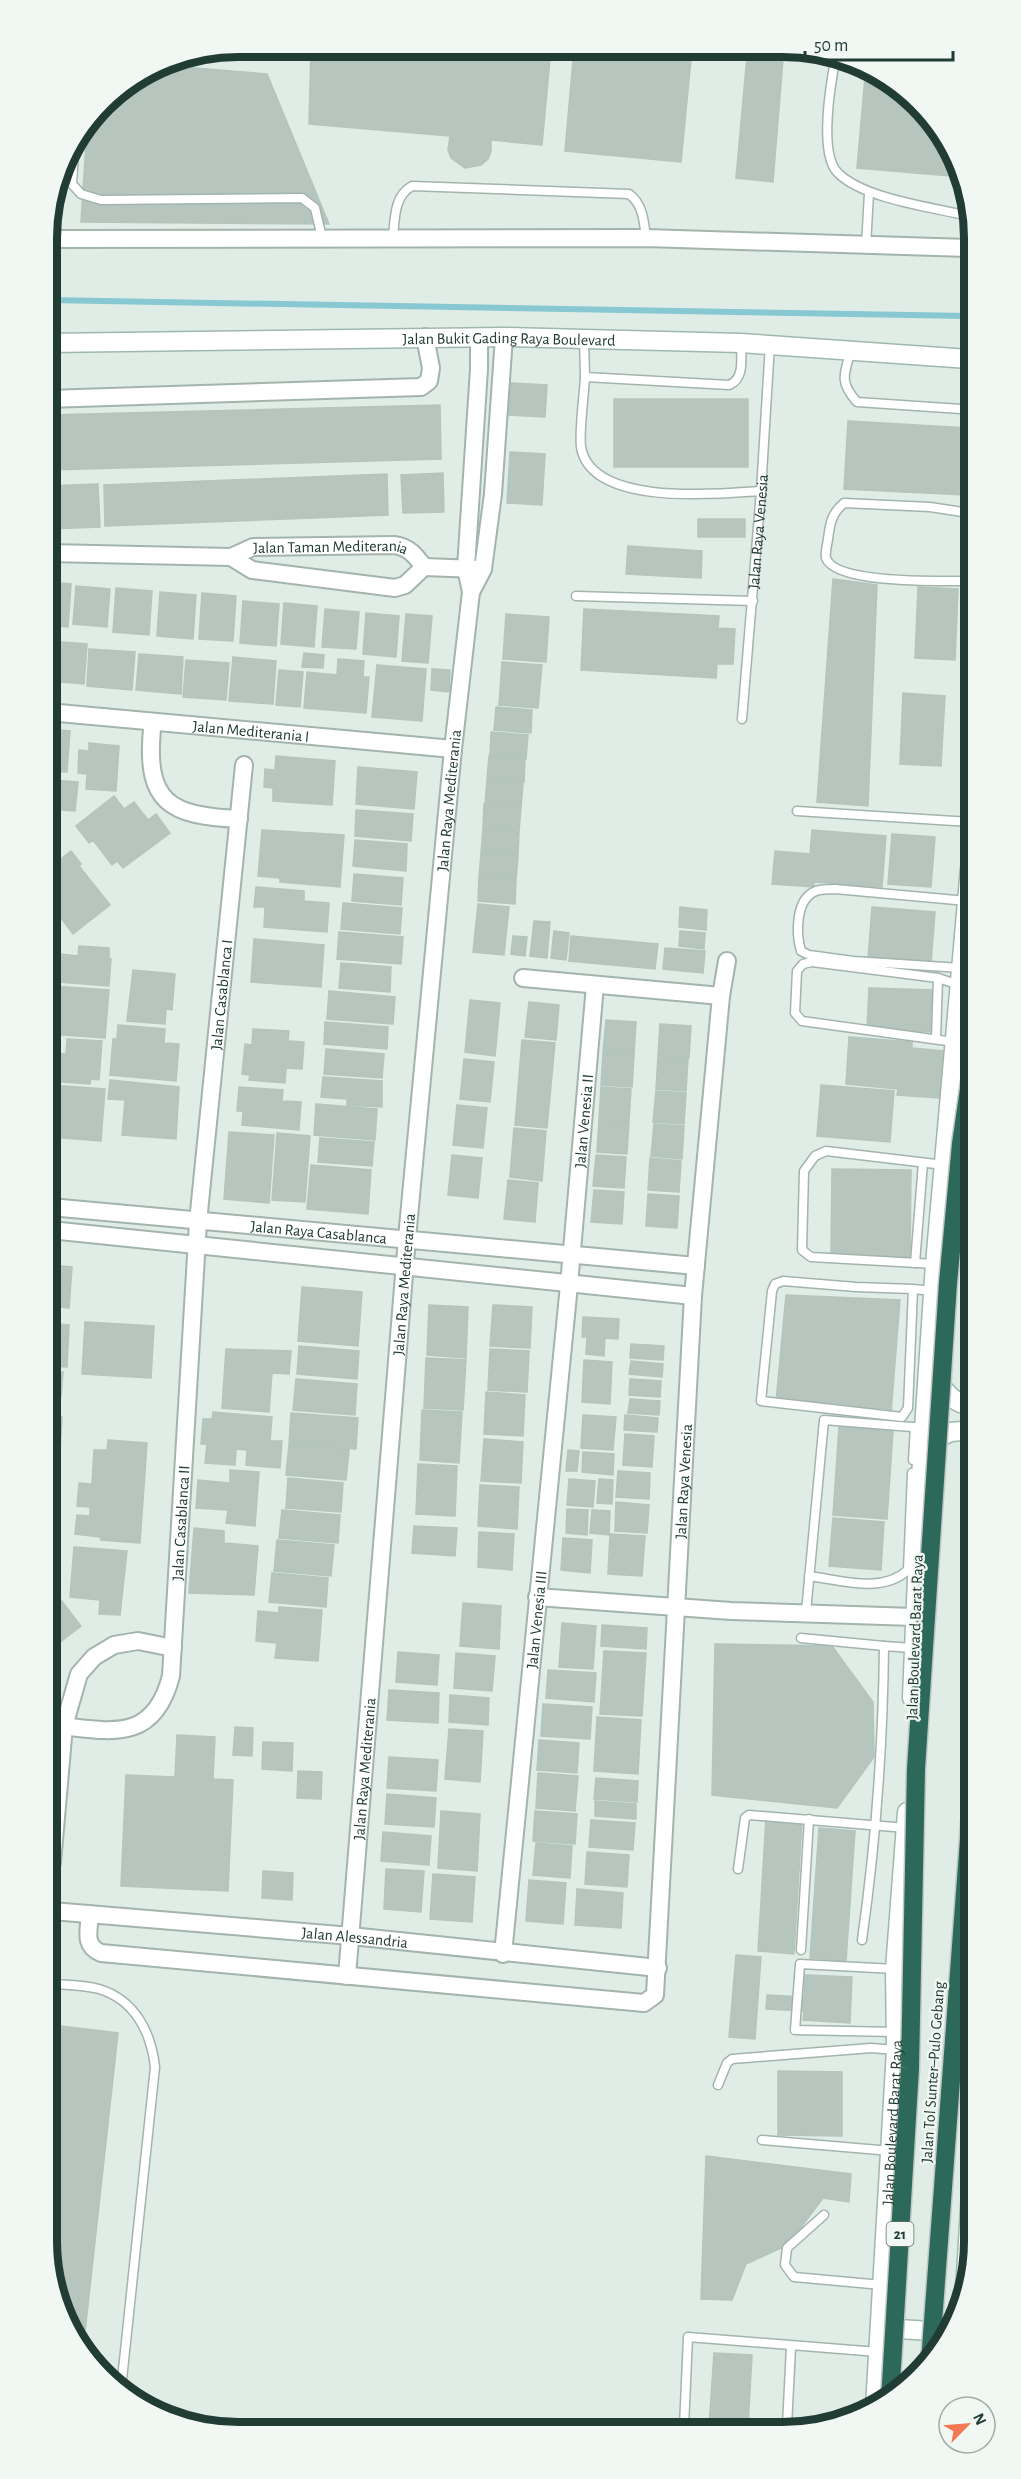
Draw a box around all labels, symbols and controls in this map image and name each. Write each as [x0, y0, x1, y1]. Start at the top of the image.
scale bar [805, 24, 954, 62]
text: 50 m [814, 37, 848, 55]
street label: Jalan Bukit Gading Raya Boulevard [402, 330, 616, 349]
street label: Jalan Raya Venesia [746, 474, 771, 590]
street label: Jalan Taman Mediterania [253, 538, 411, 558]
street label: Jalan Mediterania I [192, 718, 310, 745]
street label: Jalan Raya Mediterania [435, 729, 464, 872]
street label: Jalan Casablanca I [208, 939, 235, 1051]
street label: Jalan Venesia II [572, 1073, 596, 1168]
street label: Jalan Raya Mediterania [390, 1213, 418, 1356]
street label: Jalan Raya Casablanca [250, 1218, 388, 1247]
street label: Jalan Raya Venesia [673, 1423, 695, 1539]
street label: Jalan Casablanca II [170, 1465, 193, 1581]
street label: Jalan Boulevard Barat Raya [904, 1554, 927, 1720]
street label: Jalan Venesia III [524, 1570, 550, 1669]
street label: Jalan Raya Mediterania [351, 1697, 379, 1840]
street label: Jalan Alessandria [301, 1925, 409, 1951]
street label: Jalan Tol Sunter–Pulo Gebang [919, 1981, 947, 2163]
street label: Jalan Boulevard Barat Raya [880, 2040, 906, 2206]
road number: 21 [886, 2222, 914, 2246]
north arrow [937, 2395, 997, 2455]
text: N [970, 2411, 989, 2428]

